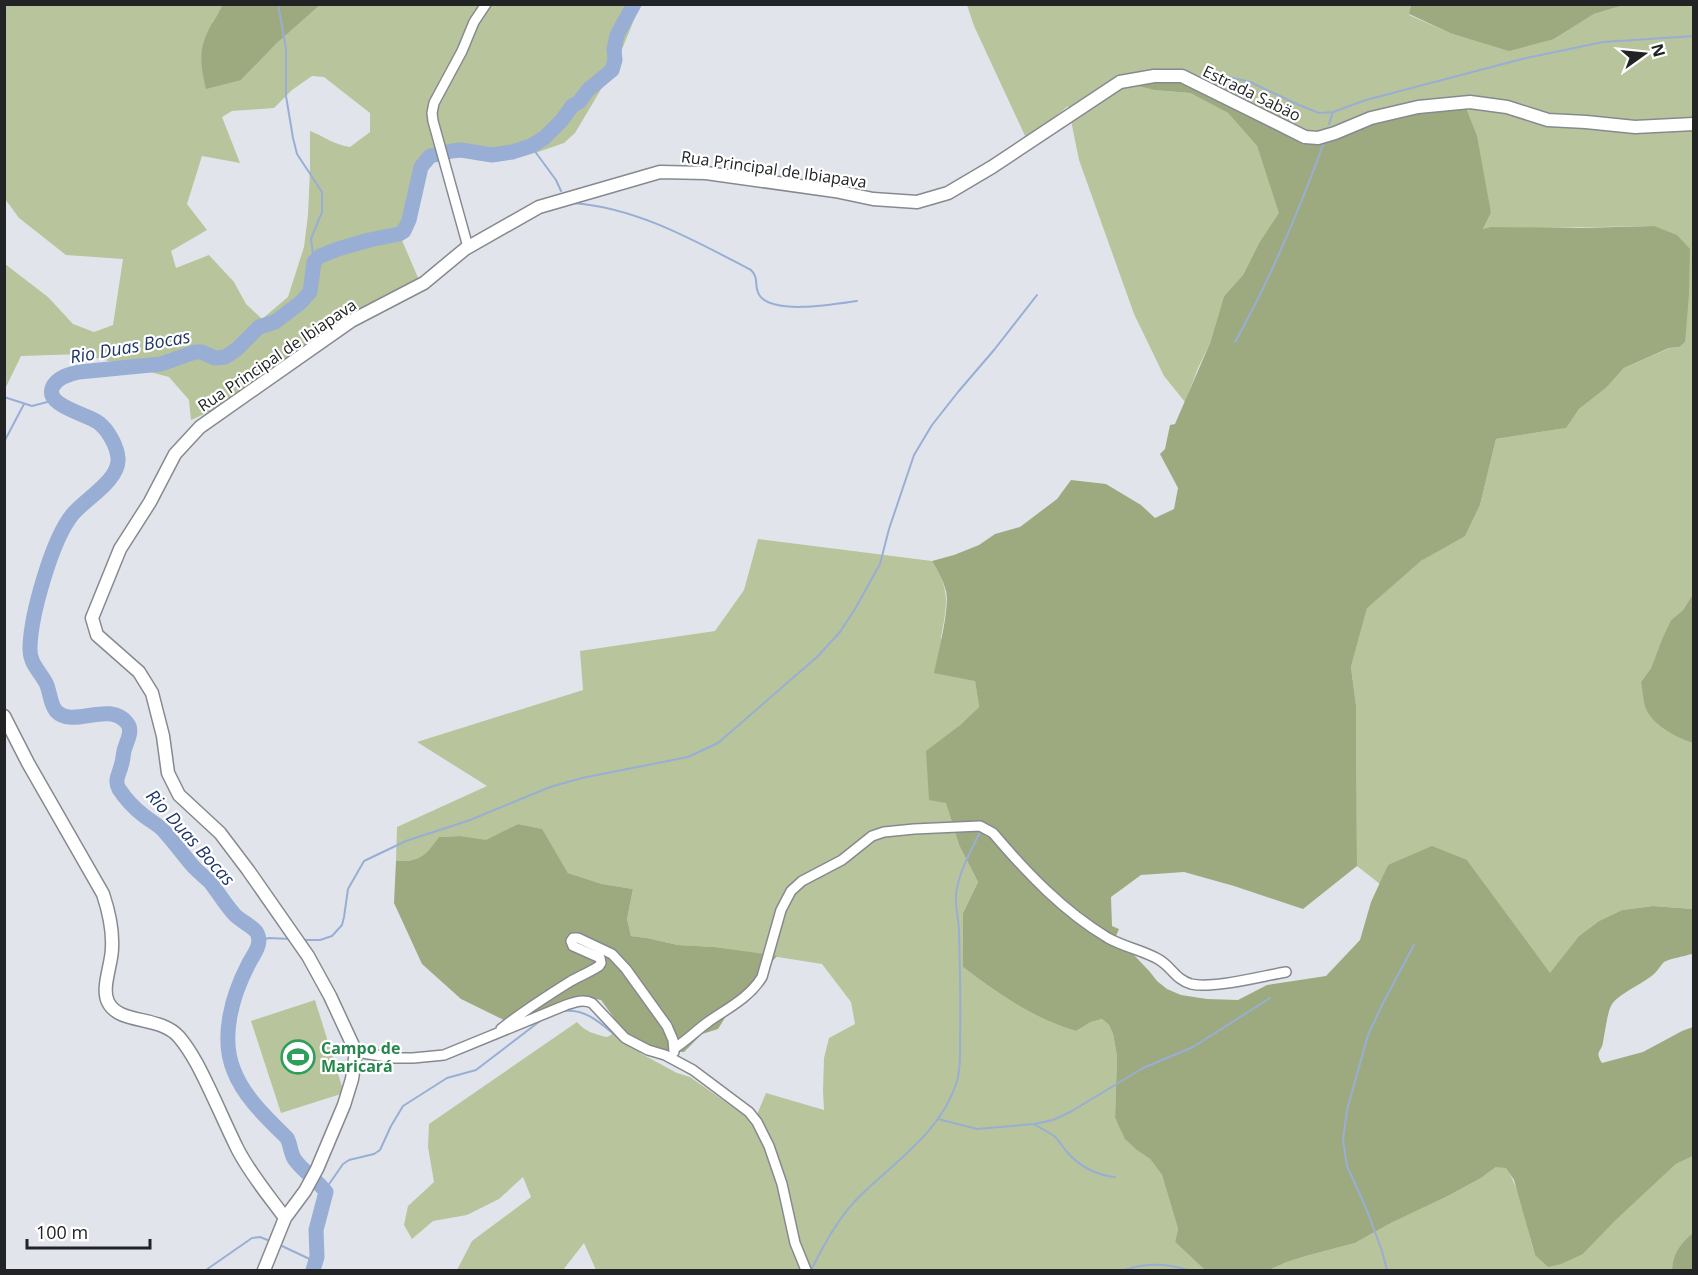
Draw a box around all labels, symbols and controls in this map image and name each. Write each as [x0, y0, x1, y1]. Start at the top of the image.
north arrow [1614, 24, 1674, 84]
text: N [1646, 41, 1671, 59]
street label: Estrada Sabäo [1199, 60, 1305, 126]
street label: Rua Principal de Ibiapava [680, 145, 868, 193]
street label: Rua Principal de Ibiapava [193, 294, 361, 416]
water label: Rio Duas Bocas [68, 324, 192, 368]
water label: Rio Duas Bocas [141, 784, 241, 890]
place label: Campo de Maricará [321, 1037, 400, 1077]
sports icon: Campo de Maricará [280, 1039, 316, 1075]
scale bar [27, 1212, 150, 1250]
text: 100 m [36, 1220, 88, 1244]

